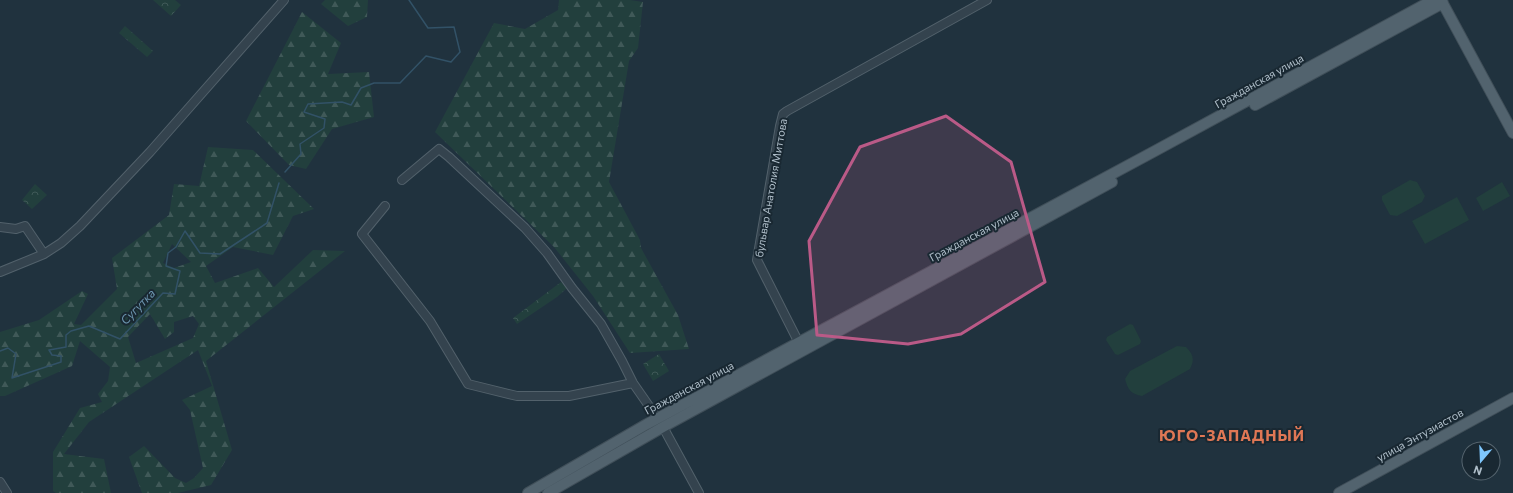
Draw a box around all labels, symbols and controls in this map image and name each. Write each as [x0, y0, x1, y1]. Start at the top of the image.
street label: Гражданская улица [1212, 51, 1305, 110]
street label: бульвар Анатолия Миттова [752, 117, 789, 258]
street label: Гражданская улица [927, 205, 1021, 264]
water label: Сугутка [117, 286, 158, 327]
street label: Гражданская улица [642, 358, 736, 417]
street label: улица Энтузиастов [1374, 405, 1466, 464]
district label: ЮГО-ЗАПАДНЫЙ [1159, 426, 1305, 444]
north arrow [1461, 441, 1501, 481]
text: N [1472, 463, 1484, 478]

